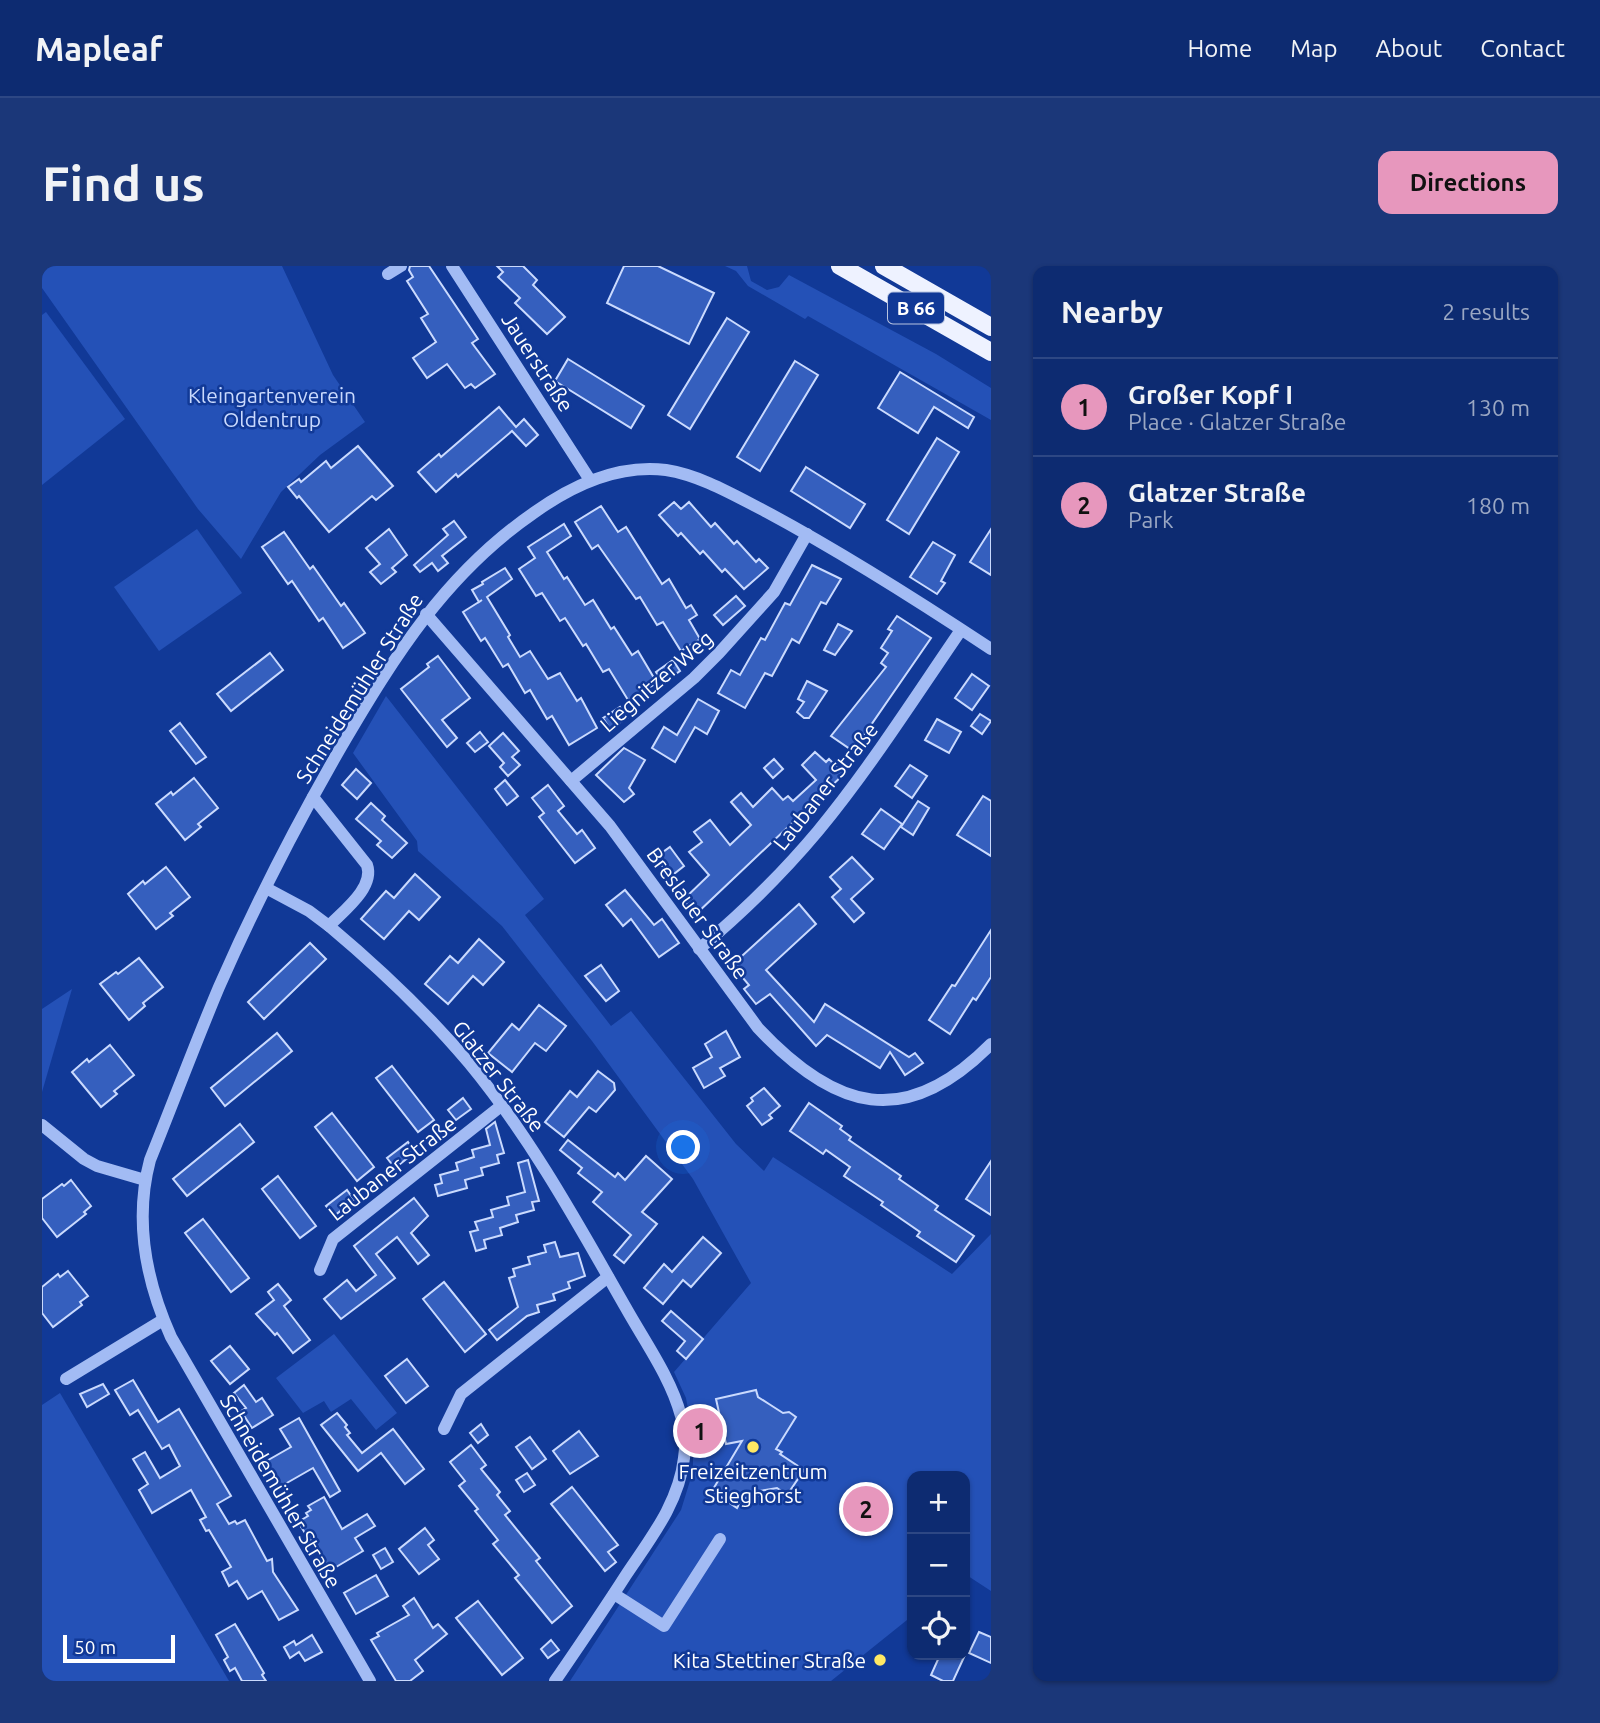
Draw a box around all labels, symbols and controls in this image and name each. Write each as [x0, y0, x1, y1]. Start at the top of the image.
text: Mapleaf [35, 30, 163, 67]
text: Home [1187, 35, 1252, 62]
text: Map [1290, 35, 1337, 62]
text: About [1375, 35, 1442, 62]
text: Contact [1480, 35, 1565, 62]
button: Directions [1378, 151, 1558, 214]
text: Find us [42, 155, 205, 210]
road number: B 66 [888, 292, 944, 324]
text: Nearby [1061, 295, 1163, 329]
text: 2 results [1442, 299, 1530, 324]
street label: Jauerstraße [497, 308, 579, 416]
text: Großer Kopf I [1128, 380, 1293, 409]
park label: Kleingartenverein Oldentrup [188, 383, 356, 431]
text: 1 [1078, 395, 1090, 420]
text: 130 m [1466, 395, 1530, 420]
text: Place · Glatzer Straße [1128, 409, 1347, 434]
text: Glatzer Straße [1128, 478, 1306, 507]
text: 2 [1078, 493, 1090, 518]
text: 180 m [1466, 493, 1530, 518]
text: Park [1128, 507, 1174, 532]
street label: Schneidemühler Straße [291, 589, 427, 787]
street label: Liegnitzer Weg [595, 626, 717, 736]
street label: Laubaner Straße [768, 717, 882, 855]
street label: Breslauer Straße [642, 842, 754, 984]
street label: Glatzer Straße [448, 1016, 550, 1136]
street label: Laubaner Straße [323, 1111, 461, 1225]
your location [666, 1130, 700, 1164]
street label: Schneidemühler Straße [216, 1390, 346, 1592]
pin: 1 [677, 1405, 723, 1457]
marker: Freizeitzentrum Stieghorst [745, 1439, 761, 1455]
place label: Freizeitzentrum Stieghorst [678, 1459, 828, 1507]
map controls [907, 1471, 970, 1660]
button: + [907, 1471, 970, 1534]
pin: 2 [843, 1483, 889, 1535]
button: − [907, 1534, 970, 1597]
button: locate [907, 1597, 970, 1660]
scale bar [63, 1632, 175, 1664]
text: 50 m [74, 1636, 116, 1658]
place label: Kita Stettiner Straße [673, 1648, 866, 1672]
marker: Kita Stettiner Straße [872, 1652, 888, 1668]

